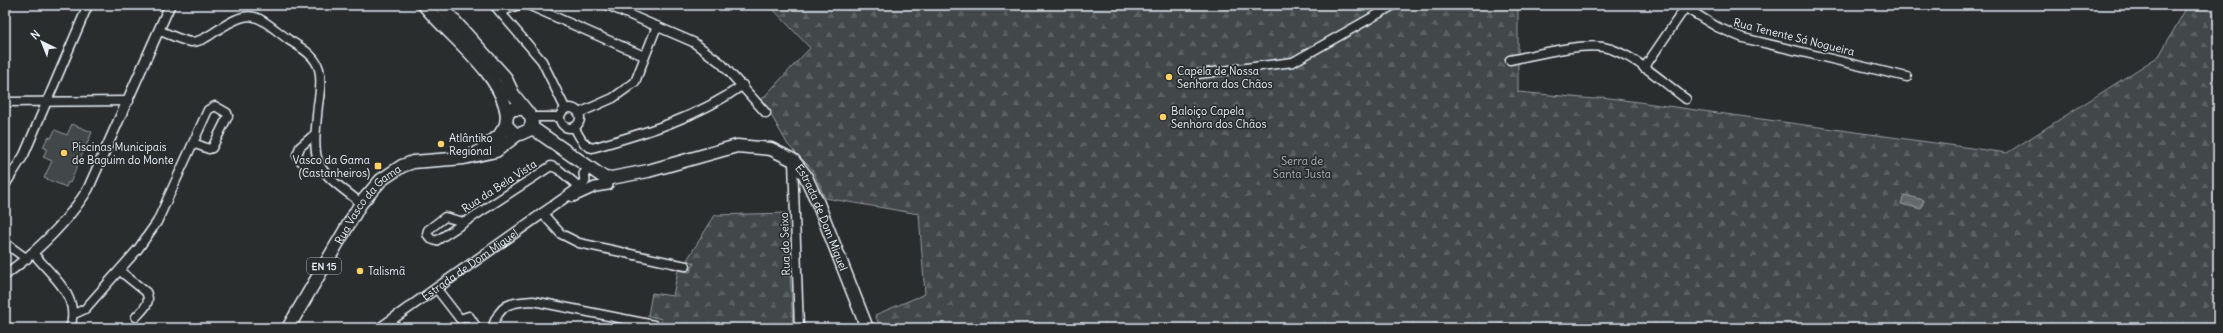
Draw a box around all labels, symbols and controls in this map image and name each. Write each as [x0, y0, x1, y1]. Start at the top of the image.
street label: Rua Tenente Sá Nogueira [1732, 15, 1856, 59]
north arrow [22, 22, 62, 62]
text: N [28, 27, 43, 42]
place label: Capela de Nossa Senhora dos Chãos [1177, 64, 1272, 91]
marker: Capela de Nossa Senhora dos Chãos [1164, 72, 1174, 82]
place label: Baloiço Capela Senhora dos Chãos [1171, 104, 1266, 131]
marker: Baloiço Capela Senhora dos Chãos [1158, 112, 1168, 122]
place label: Atlântiko Regional [449, 131, 493, 158]
marker: Atlântiko Regional [436, 139, 446, 149]
place label: Piscinas Municipais de Baguim do Monte [72, 140, 174, 167]
marker: Piscinas Municipais de Baguim do Monte [59, 148, 69, 158]
place label: Vasco da Gama (Castanheiros) [292, 153, 370, 180]
park label: Serra de Santa Justa [1273, 154, 1331, 181]
street label: Rua da Bela Vista [459, 157, 539, 215]
marker: Vasco da Gama (Castanheiros) [373, 161, 383, 171]
street label: Estrada de Dom Miguel [792, 161, 851, 273]
street label: Rua Vasco da Gama [331, 162, 404, 247]
street label: Rua do Seixo [777, 212, 793, 276]
street label: Estrada de Dom Miguel [419, 226, 521, 303]
road number: EN 15 [307, 258, 341, 274]
place label: Talismã [368, 264, 405, 278]
marker: Talismã [355, 266, 365, 276]

